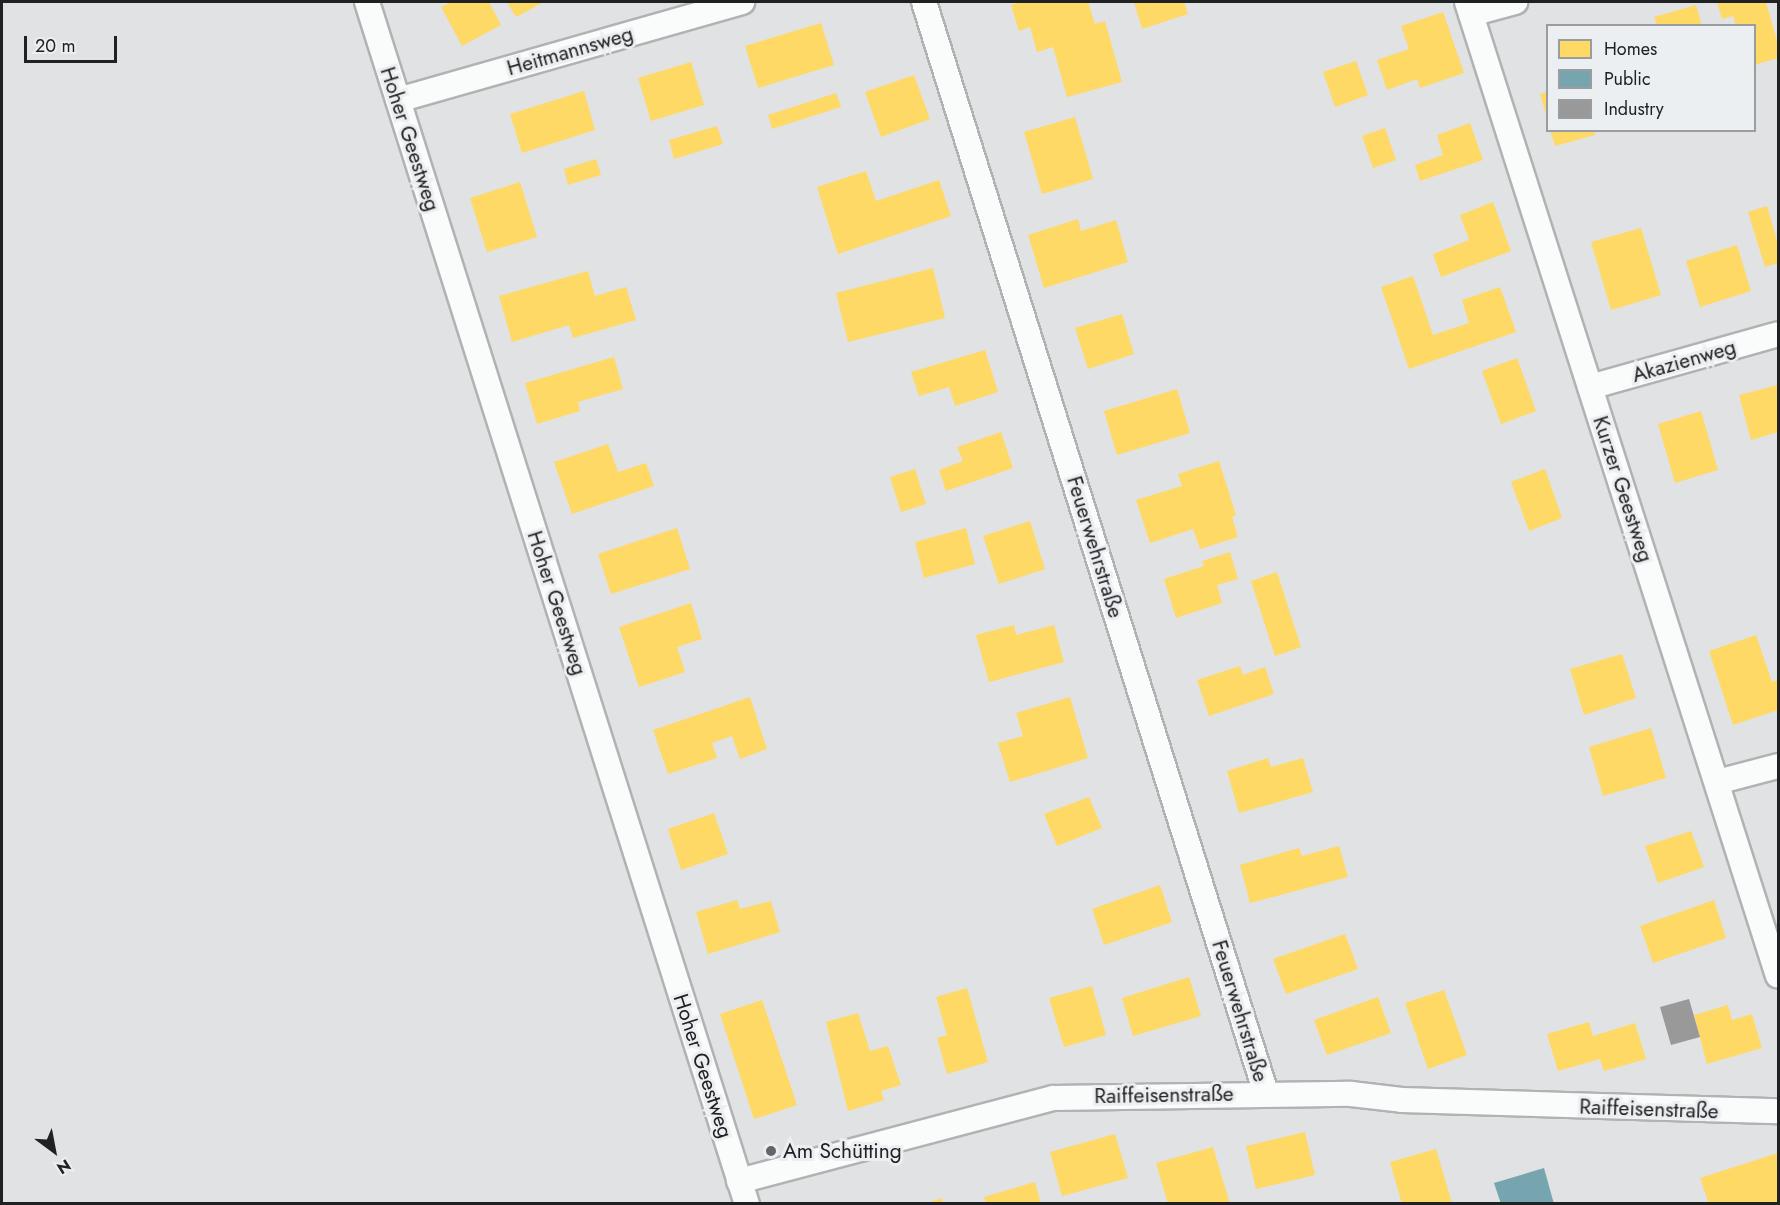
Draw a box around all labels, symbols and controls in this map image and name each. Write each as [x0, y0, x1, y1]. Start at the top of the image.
street label: Heitmannsweg [504, 21, 636, 81]
scale bar [27, 24, 120, 62]
legend [1546, 24, 1756, 132]
text: 20 m [35, 33, 75, 59]
text: Homes [1604, 36, 1657, 62]
street label: Hoher Geestweg [375, 64, 445, 214]
text: Public [1604, 66, 1651, 92]
text: Industry [1604, 96, 1664, 122]
street label: Akazienweg [1629, 334, 1739, 388]
street label: Kurzer Geestweg [1588, 413, 1658, 565]
street label: Feuerwehrstraße [1061, 473, 1129, 621]
street label: Hoher Geestweg [522, 528, 592, 678]
street label: Feuerwehrstraße [1206, 937, 1274, 1085]
street label: Hoher Geestweg [668, 991, 738, 1141]
street label: Raiffeisenstraße [1094, 1081, 1234, 1109]
street label: Raiffeisenstraße [1579, 1094, 1719, 1124]
north arrow [24, 1121, 84, 1181]
place label: Am Schütting [783, 1138, 902, 1164]
marker: Am Schütting [764, 1144, 778, 1158]
text: N [52, 1154, 75, 1180]

